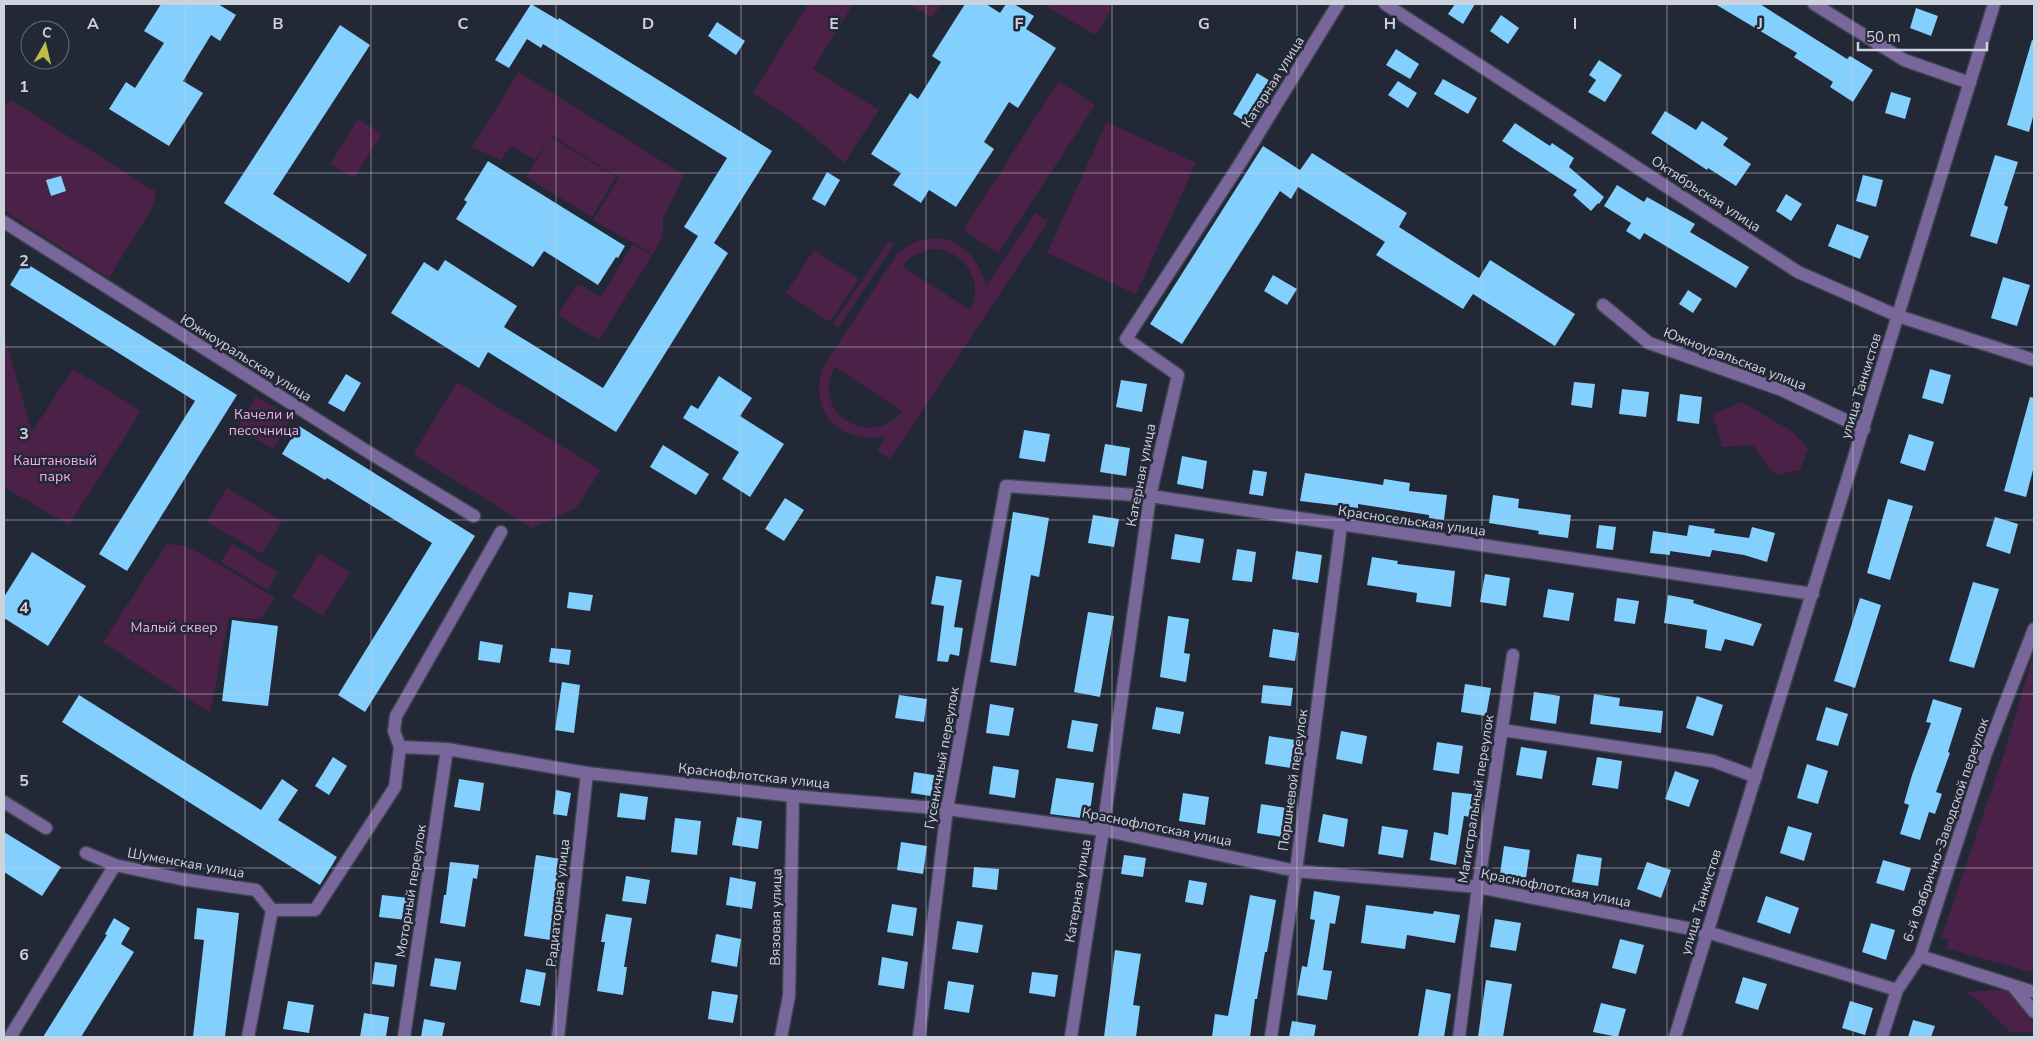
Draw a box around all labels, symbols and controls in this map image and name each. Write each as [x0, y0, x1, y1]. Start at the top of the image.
text: A [87, 13, 99, 35]
text: B [272, 13, 284, 35]
text: C [458, 13, 469, 35]
text: D [642, 13, 654, 35]
text: E [829, 13, 839, 35]
text: F [1015, 13, 1024, 35]
text: G [1198, 13, 1210, 35]
text: H [1384, 13, 1396, 35]
text: I [1573, 13, 1577, 35]
text: J [1756, 13, 1763, 35]
north arrow [20, 20, 70, 70]
scale bar [1858, 20, 1987, 52]
text: С [41, 23, 53, 43]
text: 50 m [1866, 27, 1901, 47]
street label: Катерная улица [1237, 33, 1309, 131]
text: 1 [19, 76, 29, 98]
street label: Октябрьская улица [1647, 151, 1765, 237]
text: 2 [19, 250, 29, 272]
street label: Южноуральская улица [177, 310, 315, 406]
street label: Южноуральская улица [1661, 323, 1809, 395]
street label: улица Танкистов [1836, 330, 1886, 441]
park label: Качели и песочница [229, 405, 299, 440]
street label: Катерная улица [1122, 422, 1160, 528]
text: 3 [19, 423, 29, 445]
park label: Каштановый парк [13, 451, 97, 486]
street label: Красносельская улица [1337, 501, 1487, 541]
text: 4 [19, 597, 29, 619]
park label: Малый сквер [130, 618, 218, 637]
street label: Гусеничный переулок [920, 685, 964, 831]
street label: Поршневой переулок [1274, 707, 1312, 852]
street label: Магистральный переулок [1453, 713, 1499, 884]
street label: 6-й Фабрично-Заводской переулок [1899, 715, 1994, 945]
street label: Краснофлотская улица [677, 759, 831, 793]
text: 5 [19, 770, 29, 792]
street label: Краснофлотская улица [1080, 803, 1234, 851]
street label: Моторный переулок [391, 823, 431, 959]
street label: Радиаторная улица [542, 838, 574, 968]
street label: Катерная улица [1060, 838, 1096, 944]
street label: Шуменская улица [126, 843, 246, 883]
street label: улица Танкистов [1676, 846, 1726, 957]
street label: Краснофлотская улица [1479, 864, 1633, 912]
street label: Вязовая улица [766, 868, 786, 966]
text: 6 [19, 944, 29, 966]

